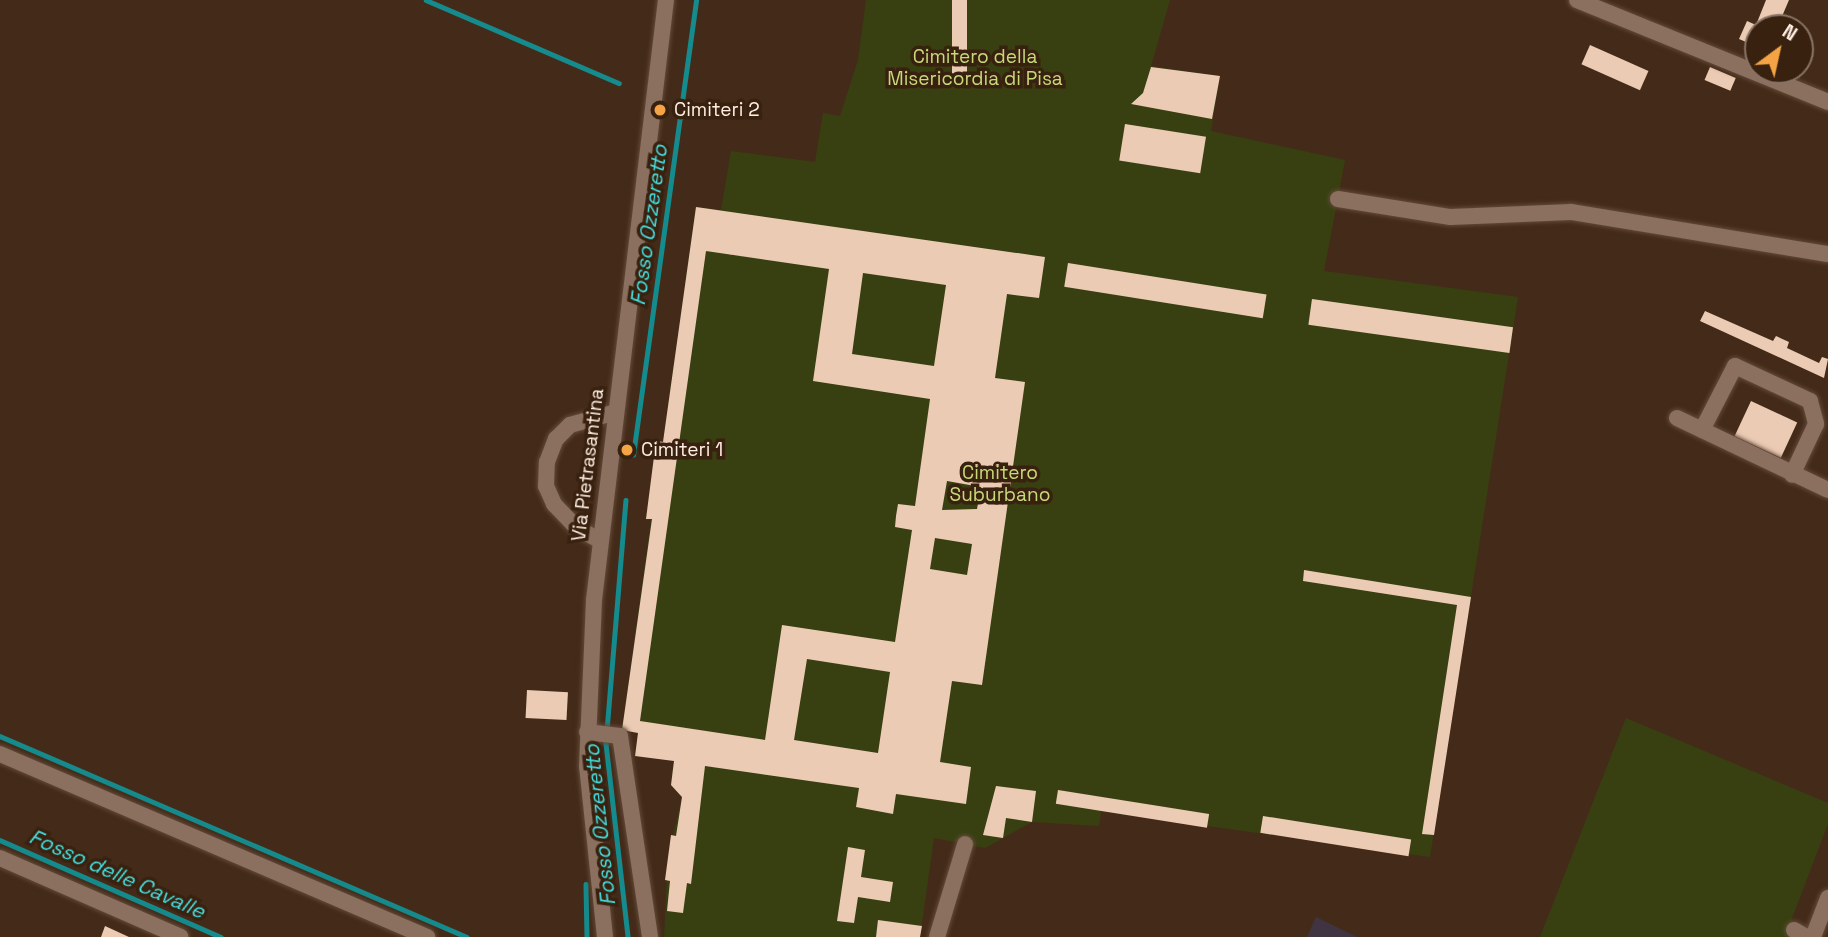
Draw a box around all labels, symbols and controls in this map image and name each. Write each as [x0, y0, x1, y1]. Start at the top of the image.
north arrow [1744, 14, 1814, 84]
text: N [1777, 19, 1802, 47]
park label: Cimitero della Misericordia di Pisa [887, 46, 1063, 90]
place label: Cimiteri 2 [674, 99, 760, 121]
marker: Cimiteri 2 [652, 102, 668, 118]
water label: Fosso Ozzeretto [625, 143, 673, 307]
street label: Via Pietrasantina [567, 387, 609, 543]
place label: Cimiteri 1 [641, 439, 723, 461]
marker: Cimiteri 1 [619, 442, 635, 458]
park label: Cimitero Suburbano [950, 462, 1050, 506]
water label: Fosso Ozzeretto [579, 743, 621, 907]
water label: Fosso delle Cavalle [25, 824, 209, 924]

